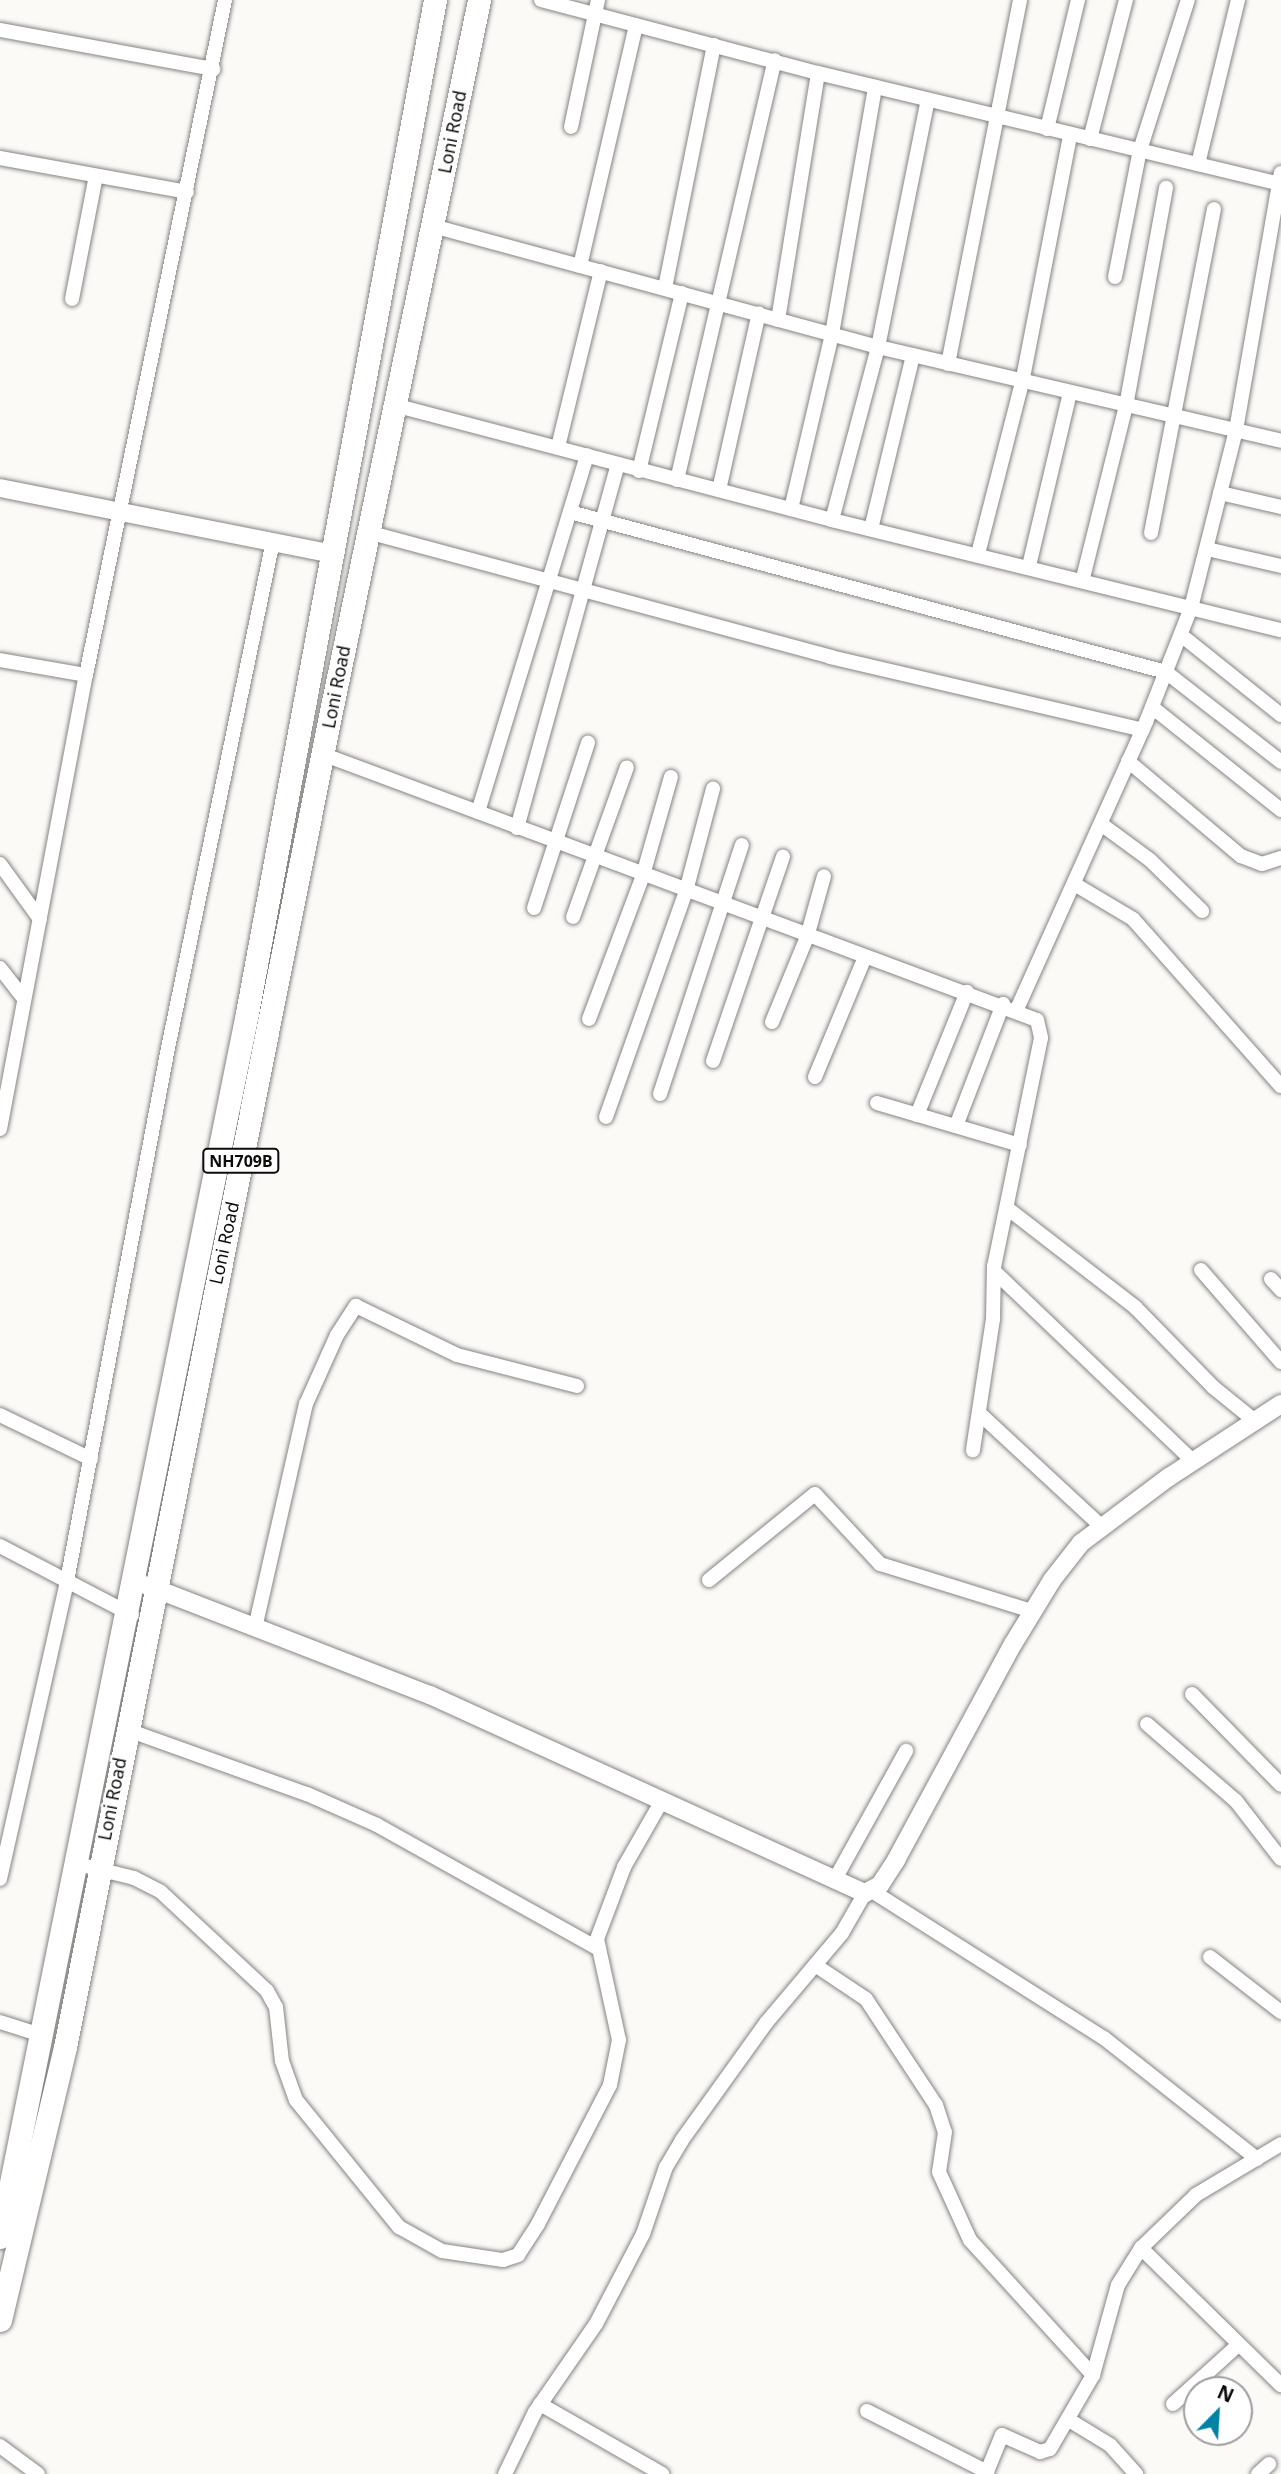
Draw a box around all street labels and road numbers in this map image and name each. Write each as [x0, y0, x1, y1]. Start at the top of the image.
street label: Loni Road [433, 89, 471, 175]
street label: Loni Road [317, 644, 355, 730]
road number: NH709B [201, 1148, 281, 1174]
street label: Loni Road [205, 1200, 243, 1286]
street label: Loni Road [93, 1756, 131, 1842]

